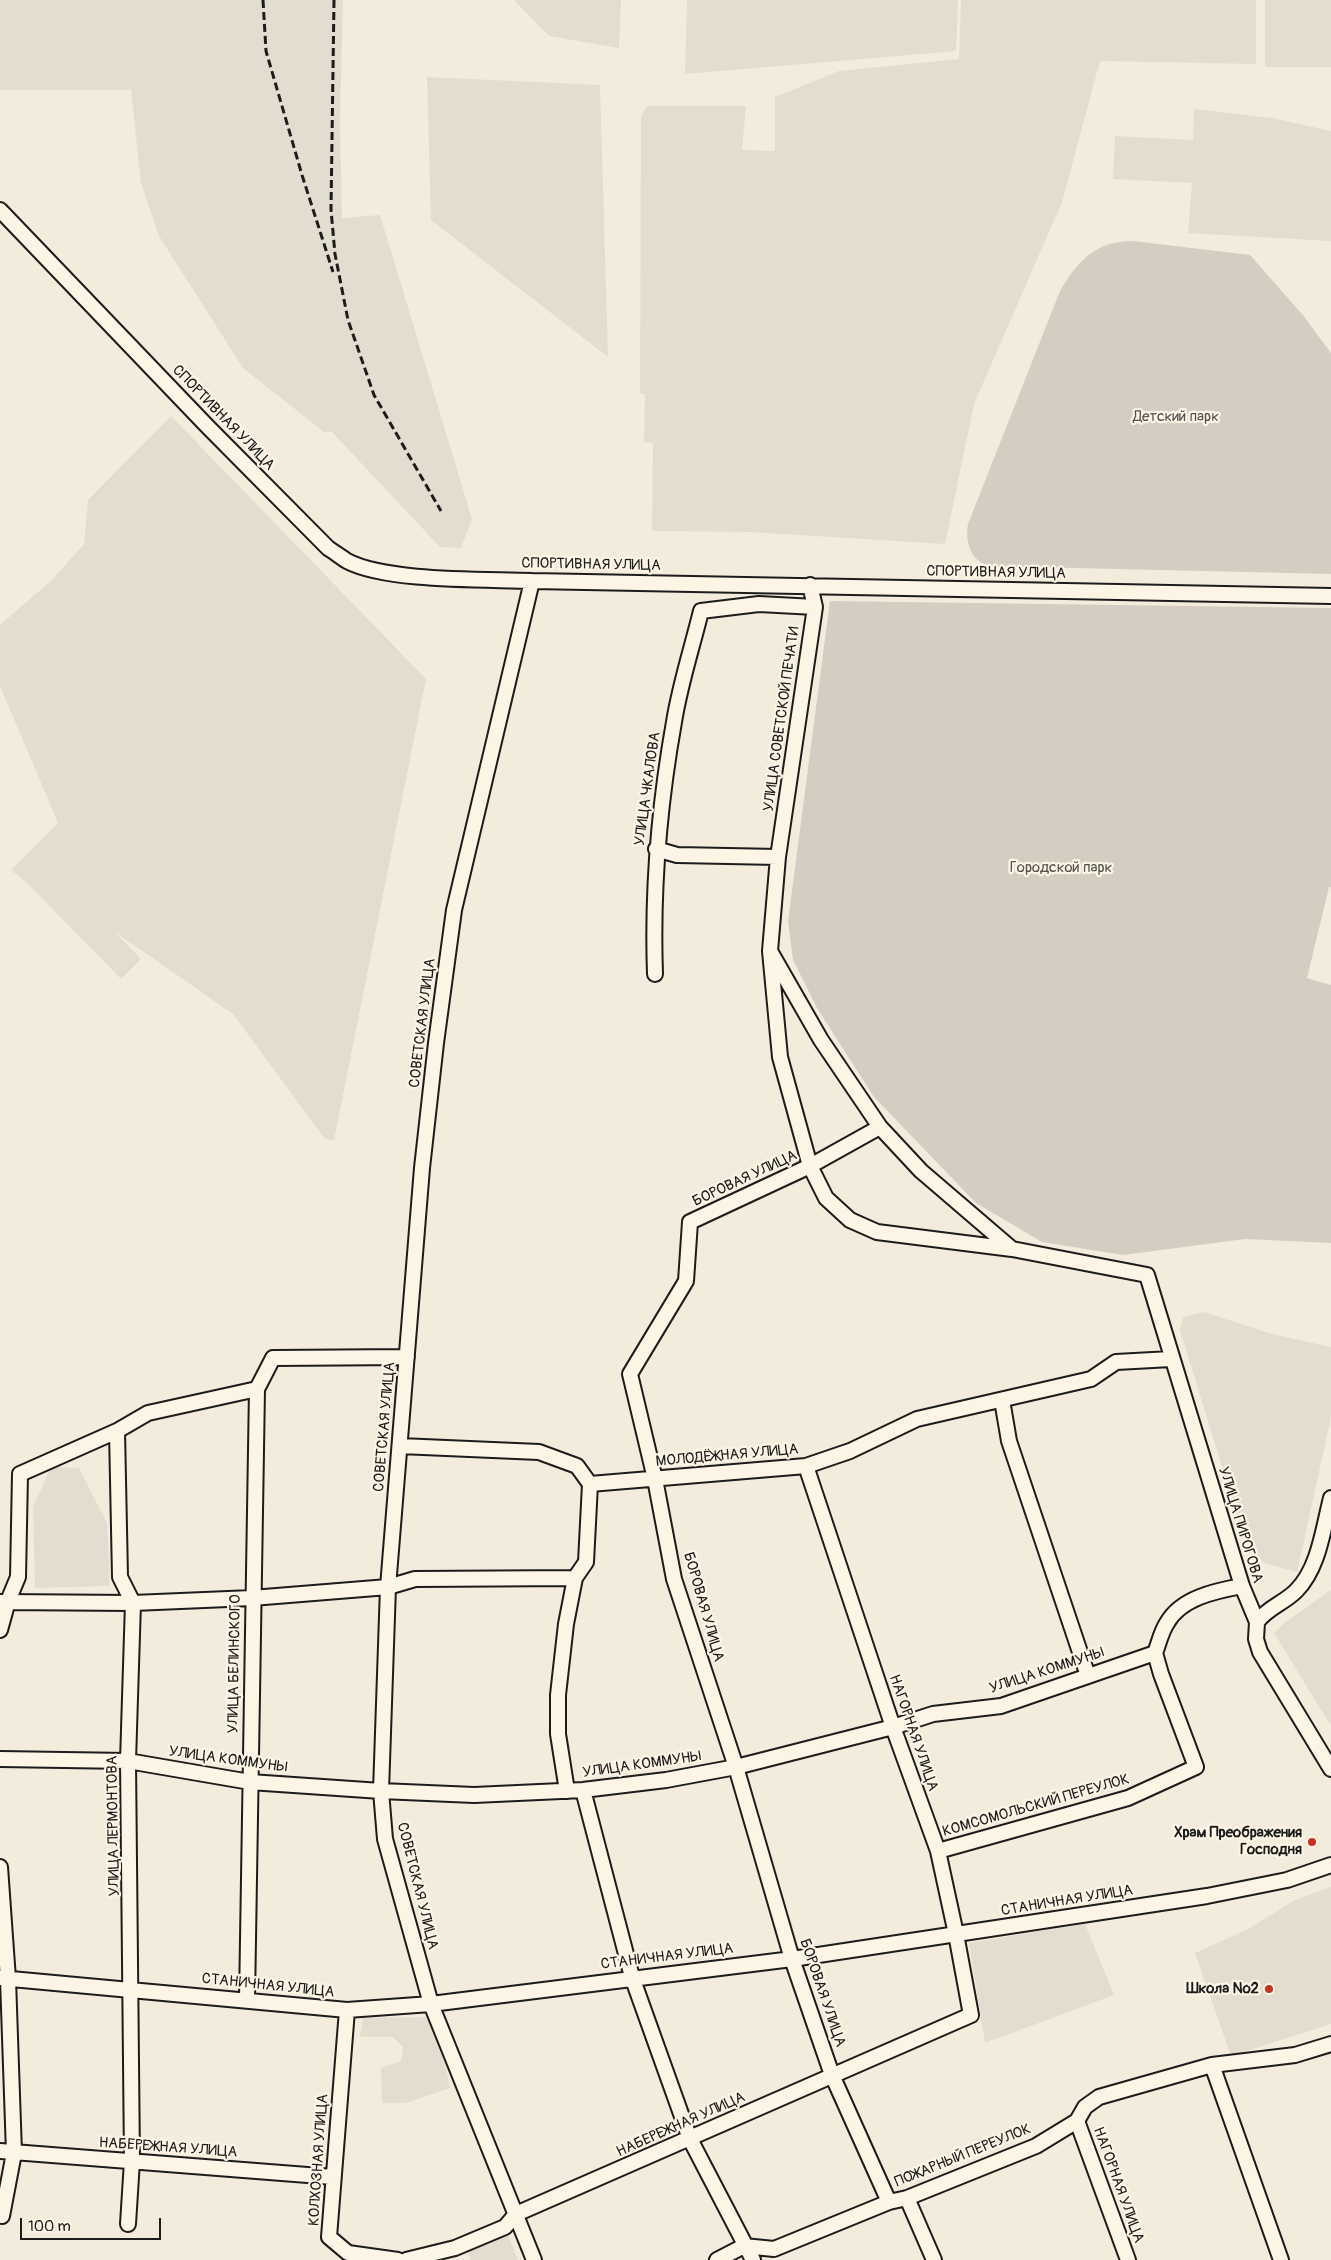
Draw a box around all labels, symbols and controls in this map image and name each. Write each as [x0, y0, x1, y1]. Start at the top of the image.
street label: СПОРТИВНАЯ УЛИЦА [168, 362, 278, 474]
park label: Детский парк [1133, 408, 1219, 426]
street label: СПОРТИВНАЯ УЛИЦА [521, 555, 661, 575]
street label: СПОРТИВНАЯ УЛИЦА [926, 563, 1066, 583]
street label: УЛИЦА СОВЕТСКОЙ ПЕЧАТИ [760, 625, 804, 813]
street label: УЛИЦА ЧКАЛОВА [631, 731, 665, 847]
park label: Городской парк [1010, 859, 1112, 877]
street label: СОВЕТСКАЯ УЛИЦА [406, 957, 440, 1089]
street label: БОРОВАЯ УЛИЦА [690, 1147, 800, 1211]
street label: СОВЕТСКАЯ УЛИЦА [370, 1361, 400, 1493]
street label: МОЛОДЁЖНАЯ УЛИЦА [655, 1441, 799, 1471]
street label: УЛИЦА ПИРОГОВА [1214, 1465, 1266, 1585]
street label: БОРОВАЯ УЛИЦА [679, 1550, 727, 1664]
street label: УЛИЦА БЕЛИНСКОГО [225, 1594, 245, 1734]
street label: УЛИЦА КОММУНЫ [987, 1644, 1107, 1698]
street label: НАГОРНАЯ УЛИЦА [885, 1672, 941, 1794]
street label: УЛИЦА КОММУНЫ [167, 1743, 289, 1777]
street label: УЛИЦА КОММУНЫ [581, 1748, 703, 1782]
street label: УЛИЦА ЛЕРМОНТОВА [104, 1755, 124, 1897]
street label: КОМСОМОЛЬСКИЙ ПЕРЕУЛОК [941, 1771, 1131, 1841]
street label: СОВЕТСКАЯ УЛИЦА [393, 1821, 441, 1951]
place label: Храм Преображения Господня [1174, 1824, 1302, 1859]
marker: Храм Преображения Господня [1306, 1836, 1318, 1848]
street label: СТАНИЧНАЯ УЛИЦА [1000, 1882, 1134, 1920]
street label: БОРОВАЯ УЛИЦА [795, 1937, 849, 2049]
street label: СТАНИЧНАЯ УЛИЦА [600, 1940, 734, 1974]
street label: СТАНИЧНАЯ УЛИЦА [201, 1970, 335, 2002]
place label: Школа №2 [1186, 1980, 1259, 1998]
marker: Школа №2 [1263, 1983, 1275, 1995]
street label: НАБЕРЕЖНАЯ УЛИЦА [614, 2089, 748, 2161]
street label: КОЛХОЗНАЯ УЛИЦА [305, 2093, 333, 2227]
street label: ПОЖАРНЫЙ ПЕРЕУЛОК [892, 2120, 1034, 2192]
street label: НАГОРНАЯ УЛИЦА [1089, 2125, 1147, 2245]
street label: НАБЕРЕЖНАЯ УЛИЦА [98, 2134, 238, 2162]
scale bar [22, 2208, 164, 2240]
text: 100 m [28, 2217, 71, 2236]

